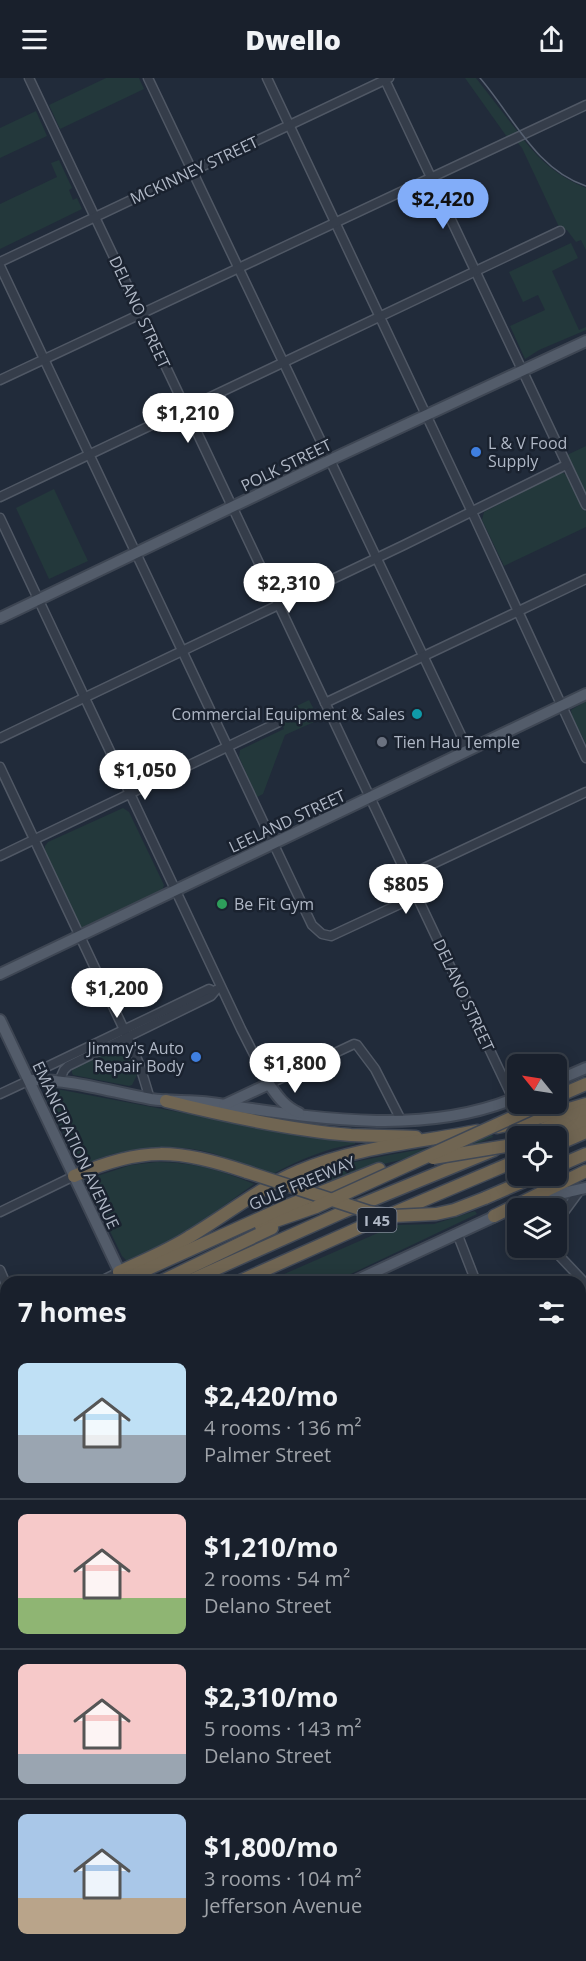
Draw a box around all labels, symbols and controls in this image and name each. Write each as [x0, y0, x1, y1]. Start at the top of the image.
text: Dwello [245, 21, 341, 58]
icon: menu [18, 23, 51, 56]
icon: share [535, 23, 568, 56]
street label: MCKINNEY STREET [126, 131, 262, 209]
pin: $2,420 [394, 179, 492, 230]
text: $2,420 [412, 185, 474, 212]
street label: DELANO STREET [104, 252, 176, 372]
pin: $1,210 [139, 393, 237, 444]
text: $1,210 [157, 399, 219, 426]
place label: L & V Food Supply [488, 432, 567, 472]
street label: POLK STREET [237, 433, 335, 496]
marker: L & V Food Supply [469, 445, 483, 459]
pin: $2,310 [240, 563, 338, 614]
text: $2,310 [258, 569, 320, 596]
place label: Commercial Equipment & Sales [171, 703, 405, 725]
marker: Commercial Equipment & Sales [410, 707, 424, 721]
place label: Tien Hau Temple [394, 731, 520, 753]
marker: Tien Hau Temple [375, 735, 389, 749]
pin: $1,050 [96, 750, 194, 801]
text: $1,050 [114, 756, 176, 783]
street label: LEELAND STREET [225, 784, 349, 858]
pin: $805 [370, 864, 442, 915]
text: $805 [383, 870, 429, 897]
place label: Be Fit Gym [234, 893, 314, 915]
marker: Be Fit Gym [215, 897, 229, 911]
street label: DELANO STREET [428, 935, 500, 1055]
pin: $1,200 [68, 968, 166, 1019]
text: $1,200 [86, 974, 148, 1001]
place label: Jimmy's Auto Repair Body [85, 1037, 185, 1077]
pin: $1,800 [246, 1043, 344, 1094]
text: $1,800 [264, 1049, 326, 1076]
marker: Jimmy's Auto Repair Body [189, 1050, 203, 1064]
north arrow [507, 1054, 567, 1114]
map controls [507, 1054, 567, 1258]
street label: EMANCIPATION AVENUE [27, 1058, 125, 1232]
button: locate [507, 1126, 567, 1186]
street label: GULF FREEWAY [245, 1151, 359, 1215]
button: layers [507, 1198, 567, 1258]
road number: I 45 [358, 1208, 397, 1232]
text: 7 homes [18, 1294, 127, 1330]
icon: filters [535, 1296, 568, 1329]
text: $2,420/mo [204, 1378, 338, 1414]
icon: home [66, 1387, 138, 1459]
text: 4 rooms · 136 m² [204, 1414, 362, 1441]
text: Palmer Street [204, 1441, 331, 1468]
text: $1,210/mo [204, 1529, 338, 1565]
icon: home [66, 1538, 138, 1610]
text: 2 rooms · 54 m² [204, 1565, 350, 1592]
text: Delano Street [204, 1592, 331, 1619]
text: $2,310/mo [204, 1679, 338, 1715]
icon: home [66, 1688, 138, 1760]
text: 5 rooms · 143 m² [204, 1715, 362, 1742]
text: Delano Street [204, 1742, 331, 1769]
text: $1,800/mo [204, 1829, 338, 1865]
icon: home [66, 1838, 138, 1910]
text: 3 rooms · 104 m² [204, 1865, 362, 1892]
text: Jefferson Avenue [204, 1892, 362, 1919]

